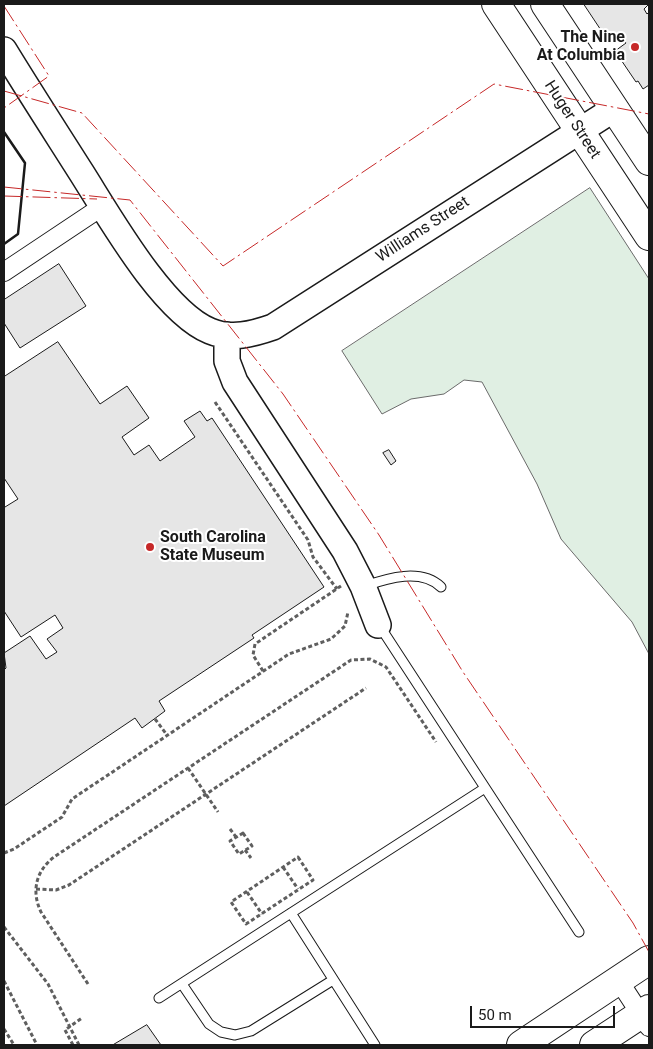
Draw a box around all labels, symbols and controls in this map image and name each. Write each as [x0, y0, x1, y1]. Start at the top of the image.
place label: The Nine At Columbia [537, 28, 625, 66]
marker: The Nine At Columbia [629, 41, 641, 53]
street label: Huger Street [540, 77, 604, 163]
street label: Williams Street [373, 193, 473, 267]
place label: South Carolina State Museum [160, 528, 266, 566]
marker: South Carolina State Museum [144, 541, 156, 553]
scale bar [473, 996, 618, 1028]
text: 50 m [478, 1006, 512, 1024]

